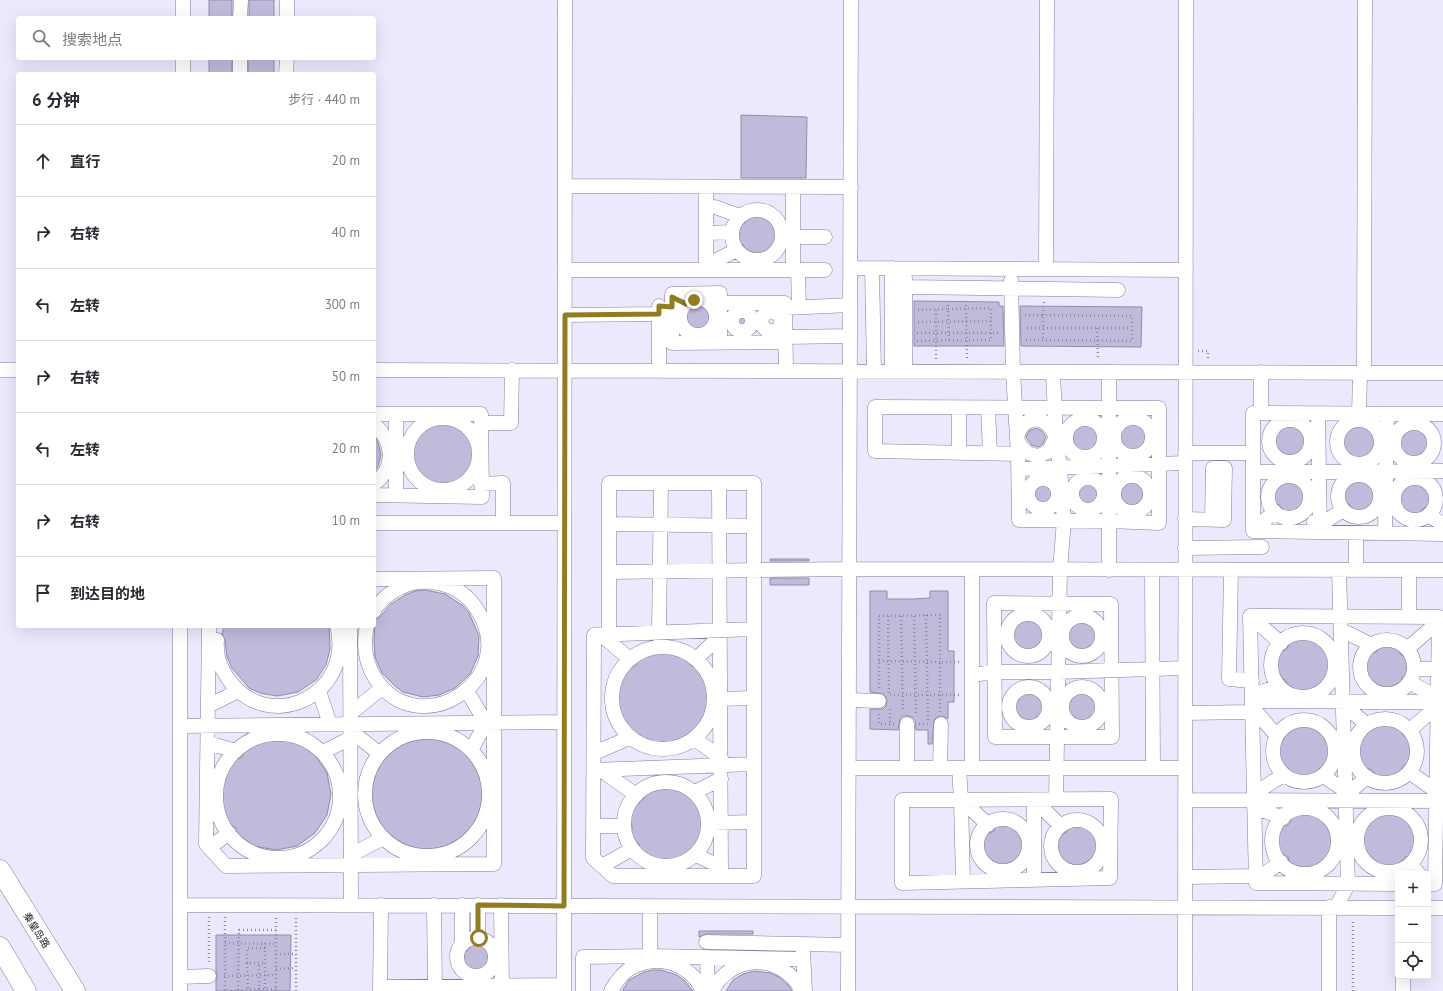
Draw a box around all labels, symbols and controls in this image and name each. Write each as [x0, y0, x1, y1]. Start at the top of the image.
search box [16, 16, 376, 60]
icon: search [30, 27, 52, 49]
text: 搜索地点 [62, 30, 122, 49]
text: 6 分钟 [32, 89, 80, 111]
text: 步行 · 440 m [288, 91, 360, 108]
icon: ahead [32, 150, 54, 172]
text: 直行 [70, 152, 100, 171]
text: 20 m [332, 152, 360, 169]
icon: right [32, 222, 54, 244]
text: 右转 [70, 224, 100, 243]
text: 40 m [332, 224, 360, 241]
route end [685, 291, 703, 309]
icon: left [32, 294, 54, 316]
text: 左转 [70, 296, 100, 315]
text: 300 m [325, 296, 360, 313]
icon: right [32, 366, 54, 388]
text: 右转 [70, 368, 100, 387]
text: 50 m [332, 368, 360, 385]
icon: left [32, 438, 54, 460]
text: 左转 [70, 440, 100, 459]
text: 20 m [332, 440, 360, 457]
icon: right [32, 510, 54, 532]
text: 右转 [70, 512, 100, 531]
text: 10 m [332, 512, 360, 529]
icon: arrive [32, 582, 54, 604]
text: 到达目的地 [70, 584, 145, 603]
map controls [1395, 871, 1431, 979]
button: + [1395, 871, 1431, 907]
button: − [1395, 907, 1431, 943]
street label: 秦皇岛路 [20, 910, 53, 951]
route start [470, 929, 488, 947]
button: locate [1395, 943, 1431, 979]

